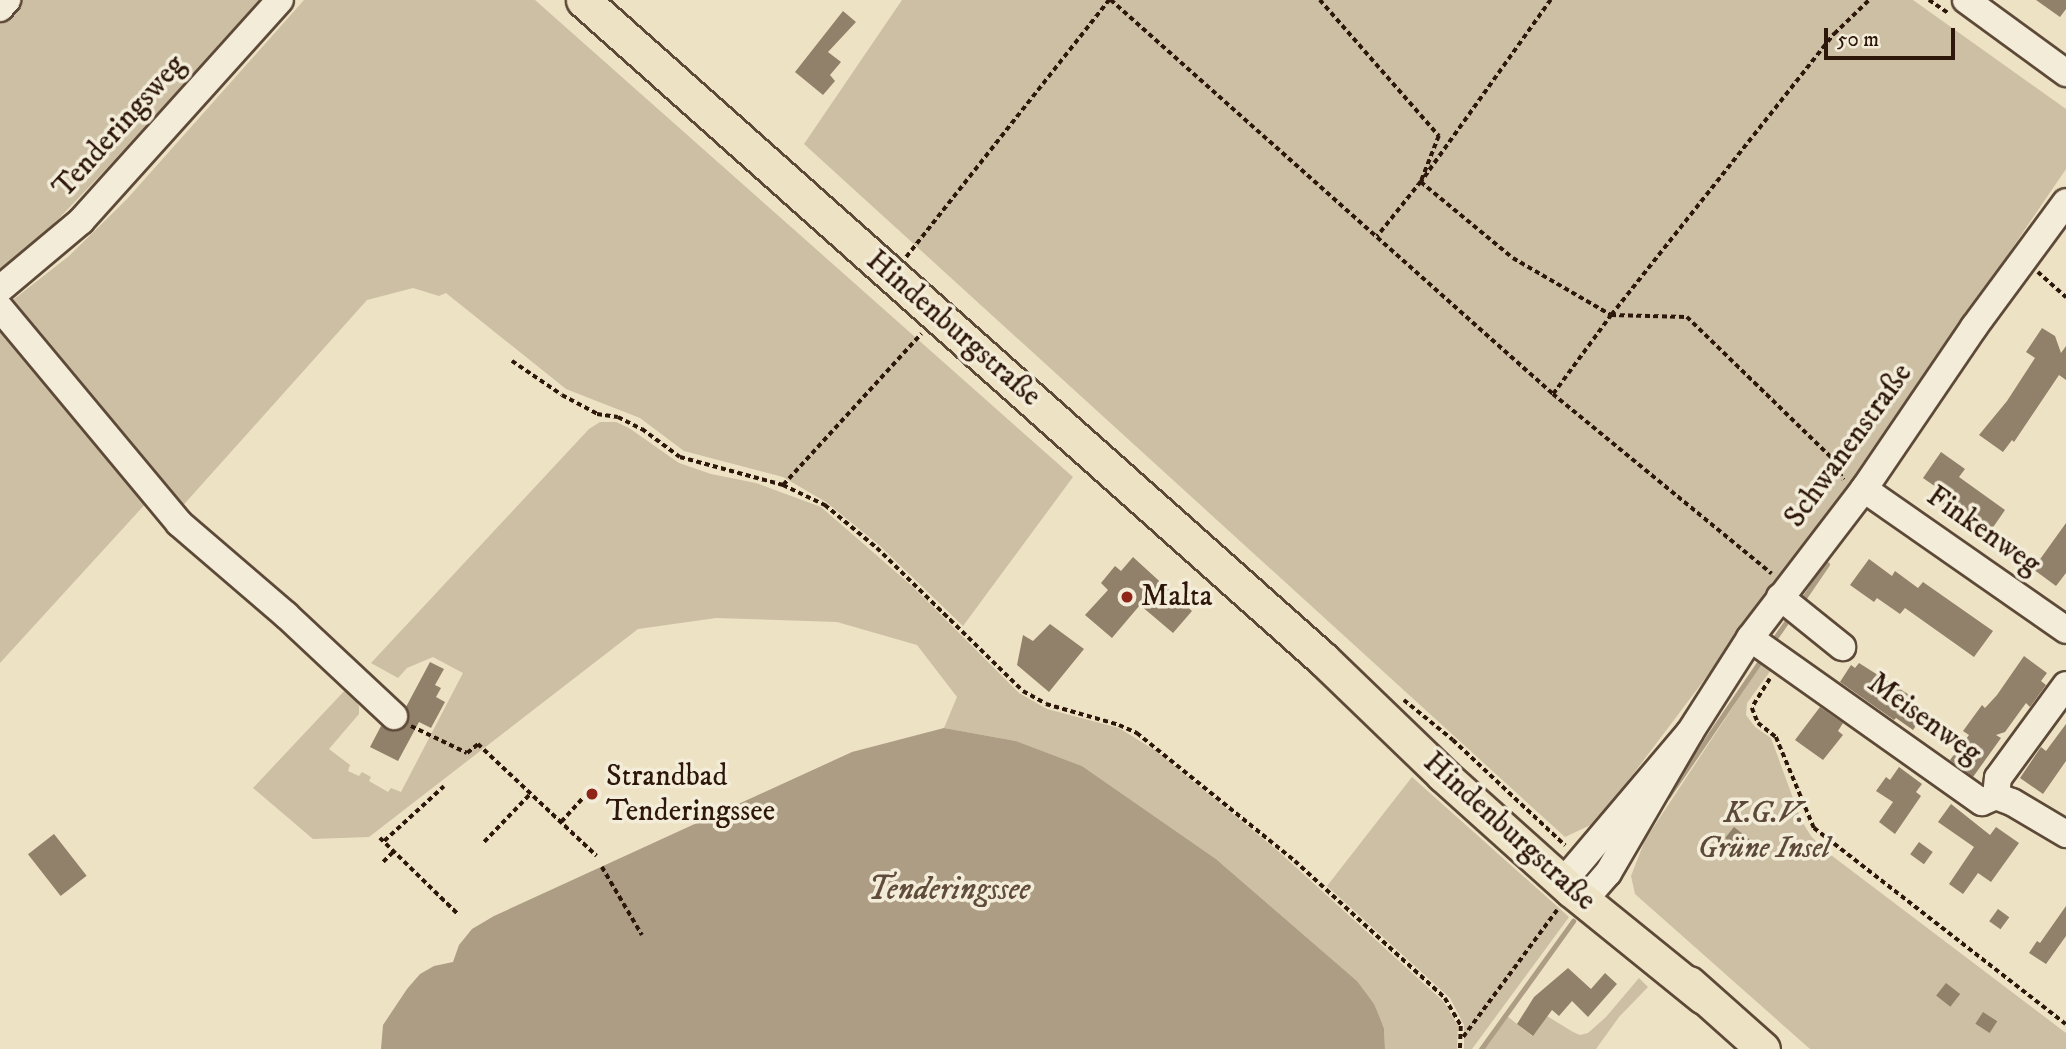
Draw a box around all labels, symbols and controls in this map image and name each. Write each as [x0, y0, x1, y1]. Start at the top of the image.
scale bar [1828, 14, 1959, 58]
text: 50 m [1837, 27, 1879, 53]
street label: Tenderingsweg [46, 48, 194, 206]
street label: Hindenburgstraße [858, 243, 1048, 415]
street label: Schwanenstraße [1777, 357, 1921, 535]
street label: Finkenweg [1919, 479, 2047, 583]
place label: Malta [1141, 579, 1212, 615]
marker: Malta [1119, 589, 1135, 605]
street label: Meisenweg [1860, 666, 1988, 772]
street label: Hindenburgstraße [1415, 745, 1603, 919]
place label: Strandbad Tenderingssee [606, 759, 775, 830]
marker: Strandbad Tenderingssee [584, 786, 600, 802]
park label: K.G.V. Grüne Insel [1698, 796, 1830, 866]
water label: Tenderingssee [868, 871, 1030, 909]

